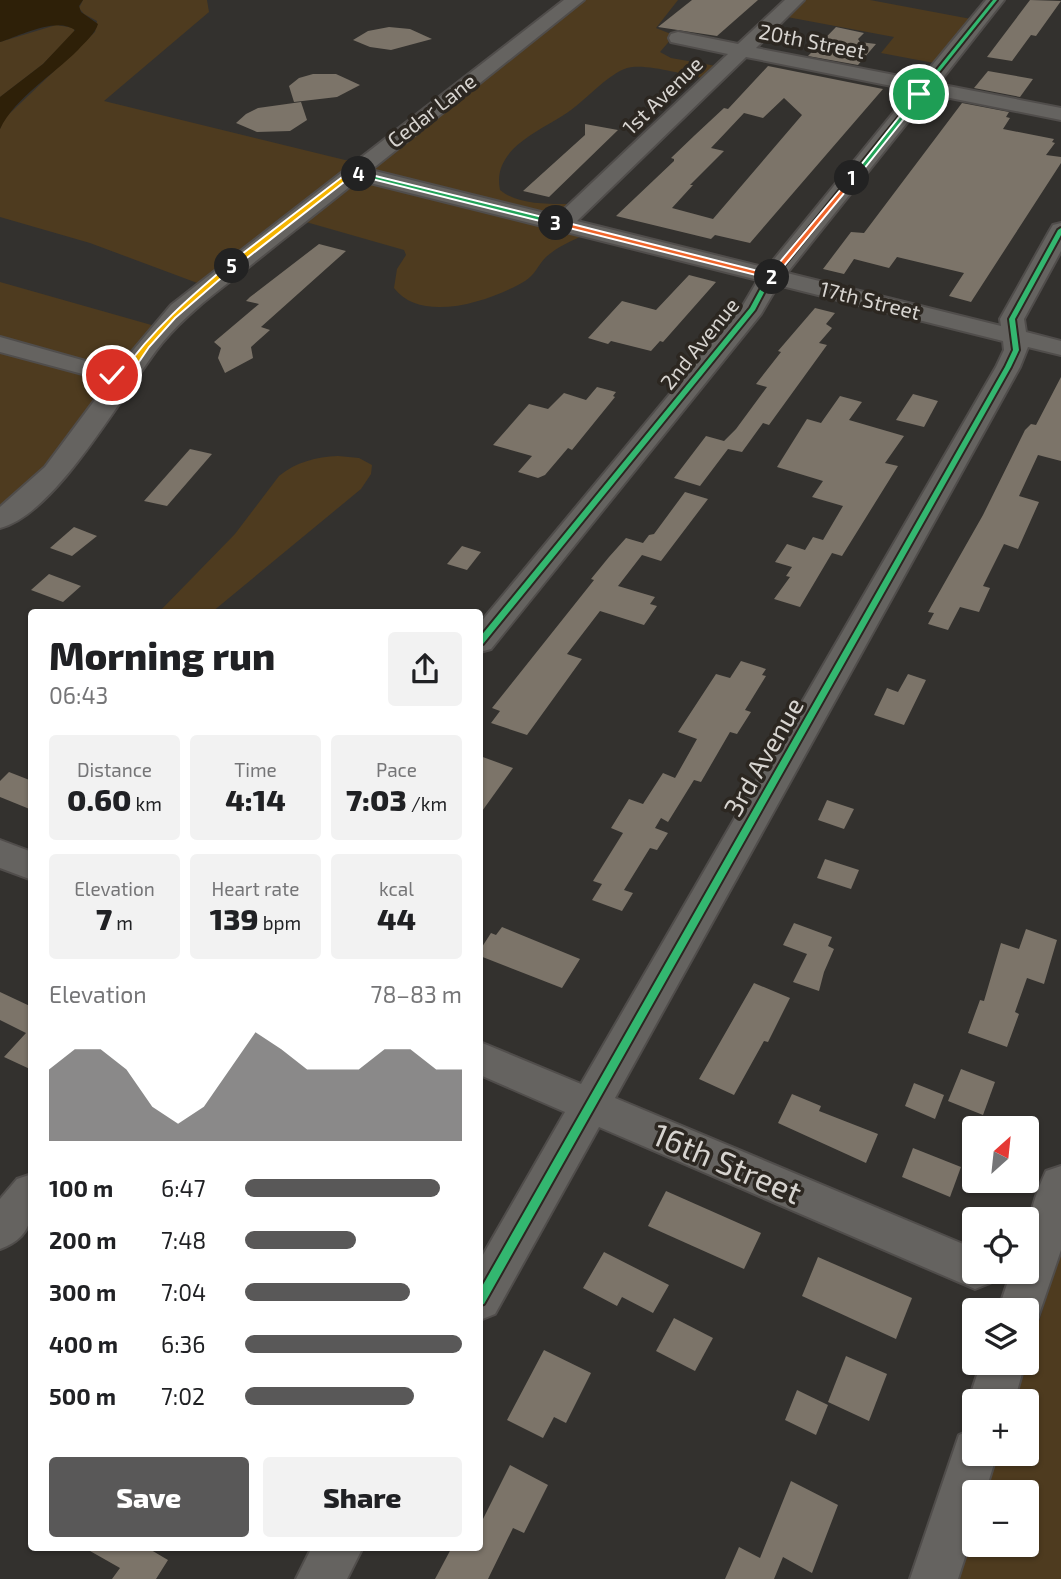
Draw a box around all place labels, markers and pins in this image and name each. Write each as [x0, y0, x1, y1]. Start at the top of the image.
pin [889, 64, 949, 124]
pin: 4 [342, 156, 376, 192]
pin: 1 [834, 160, 870, 196]
pin: 3 [538, 206, 574, 241]
pin: 5 [215, 248, 250, 284]
pin: 2 [754, 260, 790, 294]
pin [82, 345, 142, 405]

